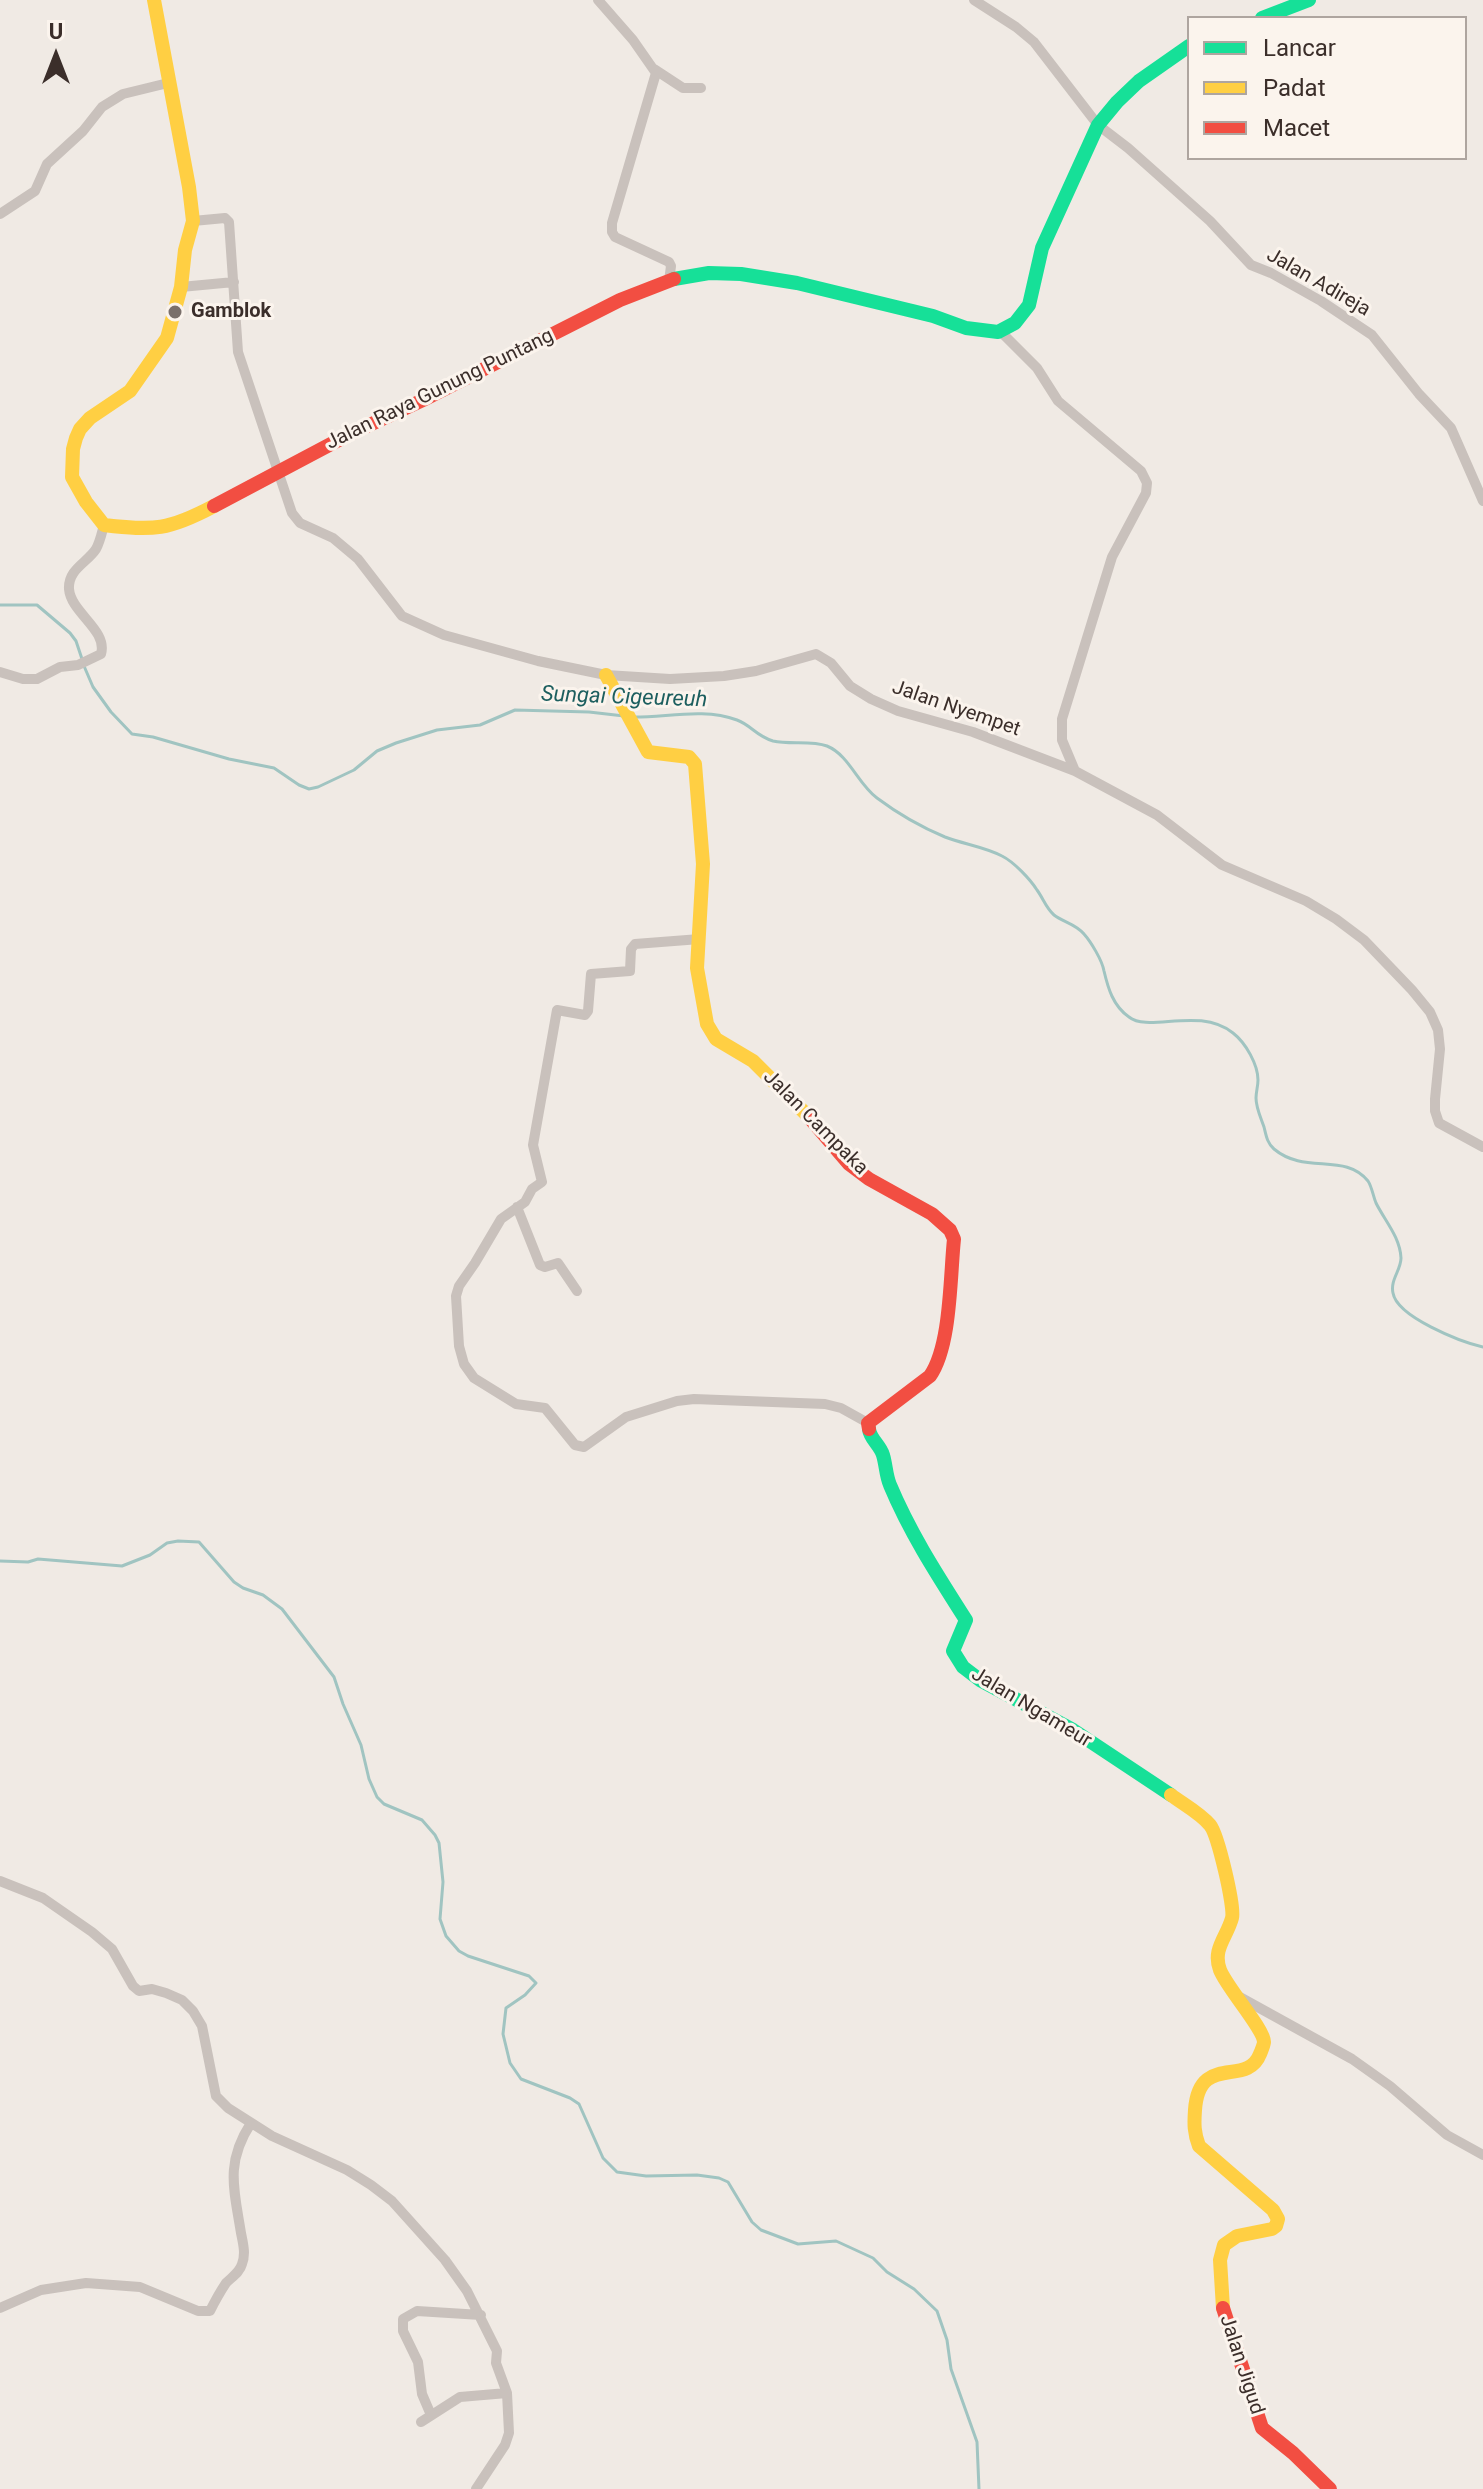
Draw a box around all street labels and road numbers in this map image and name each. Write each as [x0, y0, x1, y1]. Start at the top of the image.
street label: Jalan Adireja [1262, 244, 1374, 322]
street label: Jalan Raya Gunung Puntang [322, 324, 558, 456]
street label: Jalan Nyempet [889, 676, 1023, 742]
street label: Jalan Campaka [758, 1066, 872, 1180]
street label: Jalan Ngameur [967, 1663, 1095, 1753]
street label: Jalan Jigud [1214, 2312, 1268, 2418]

